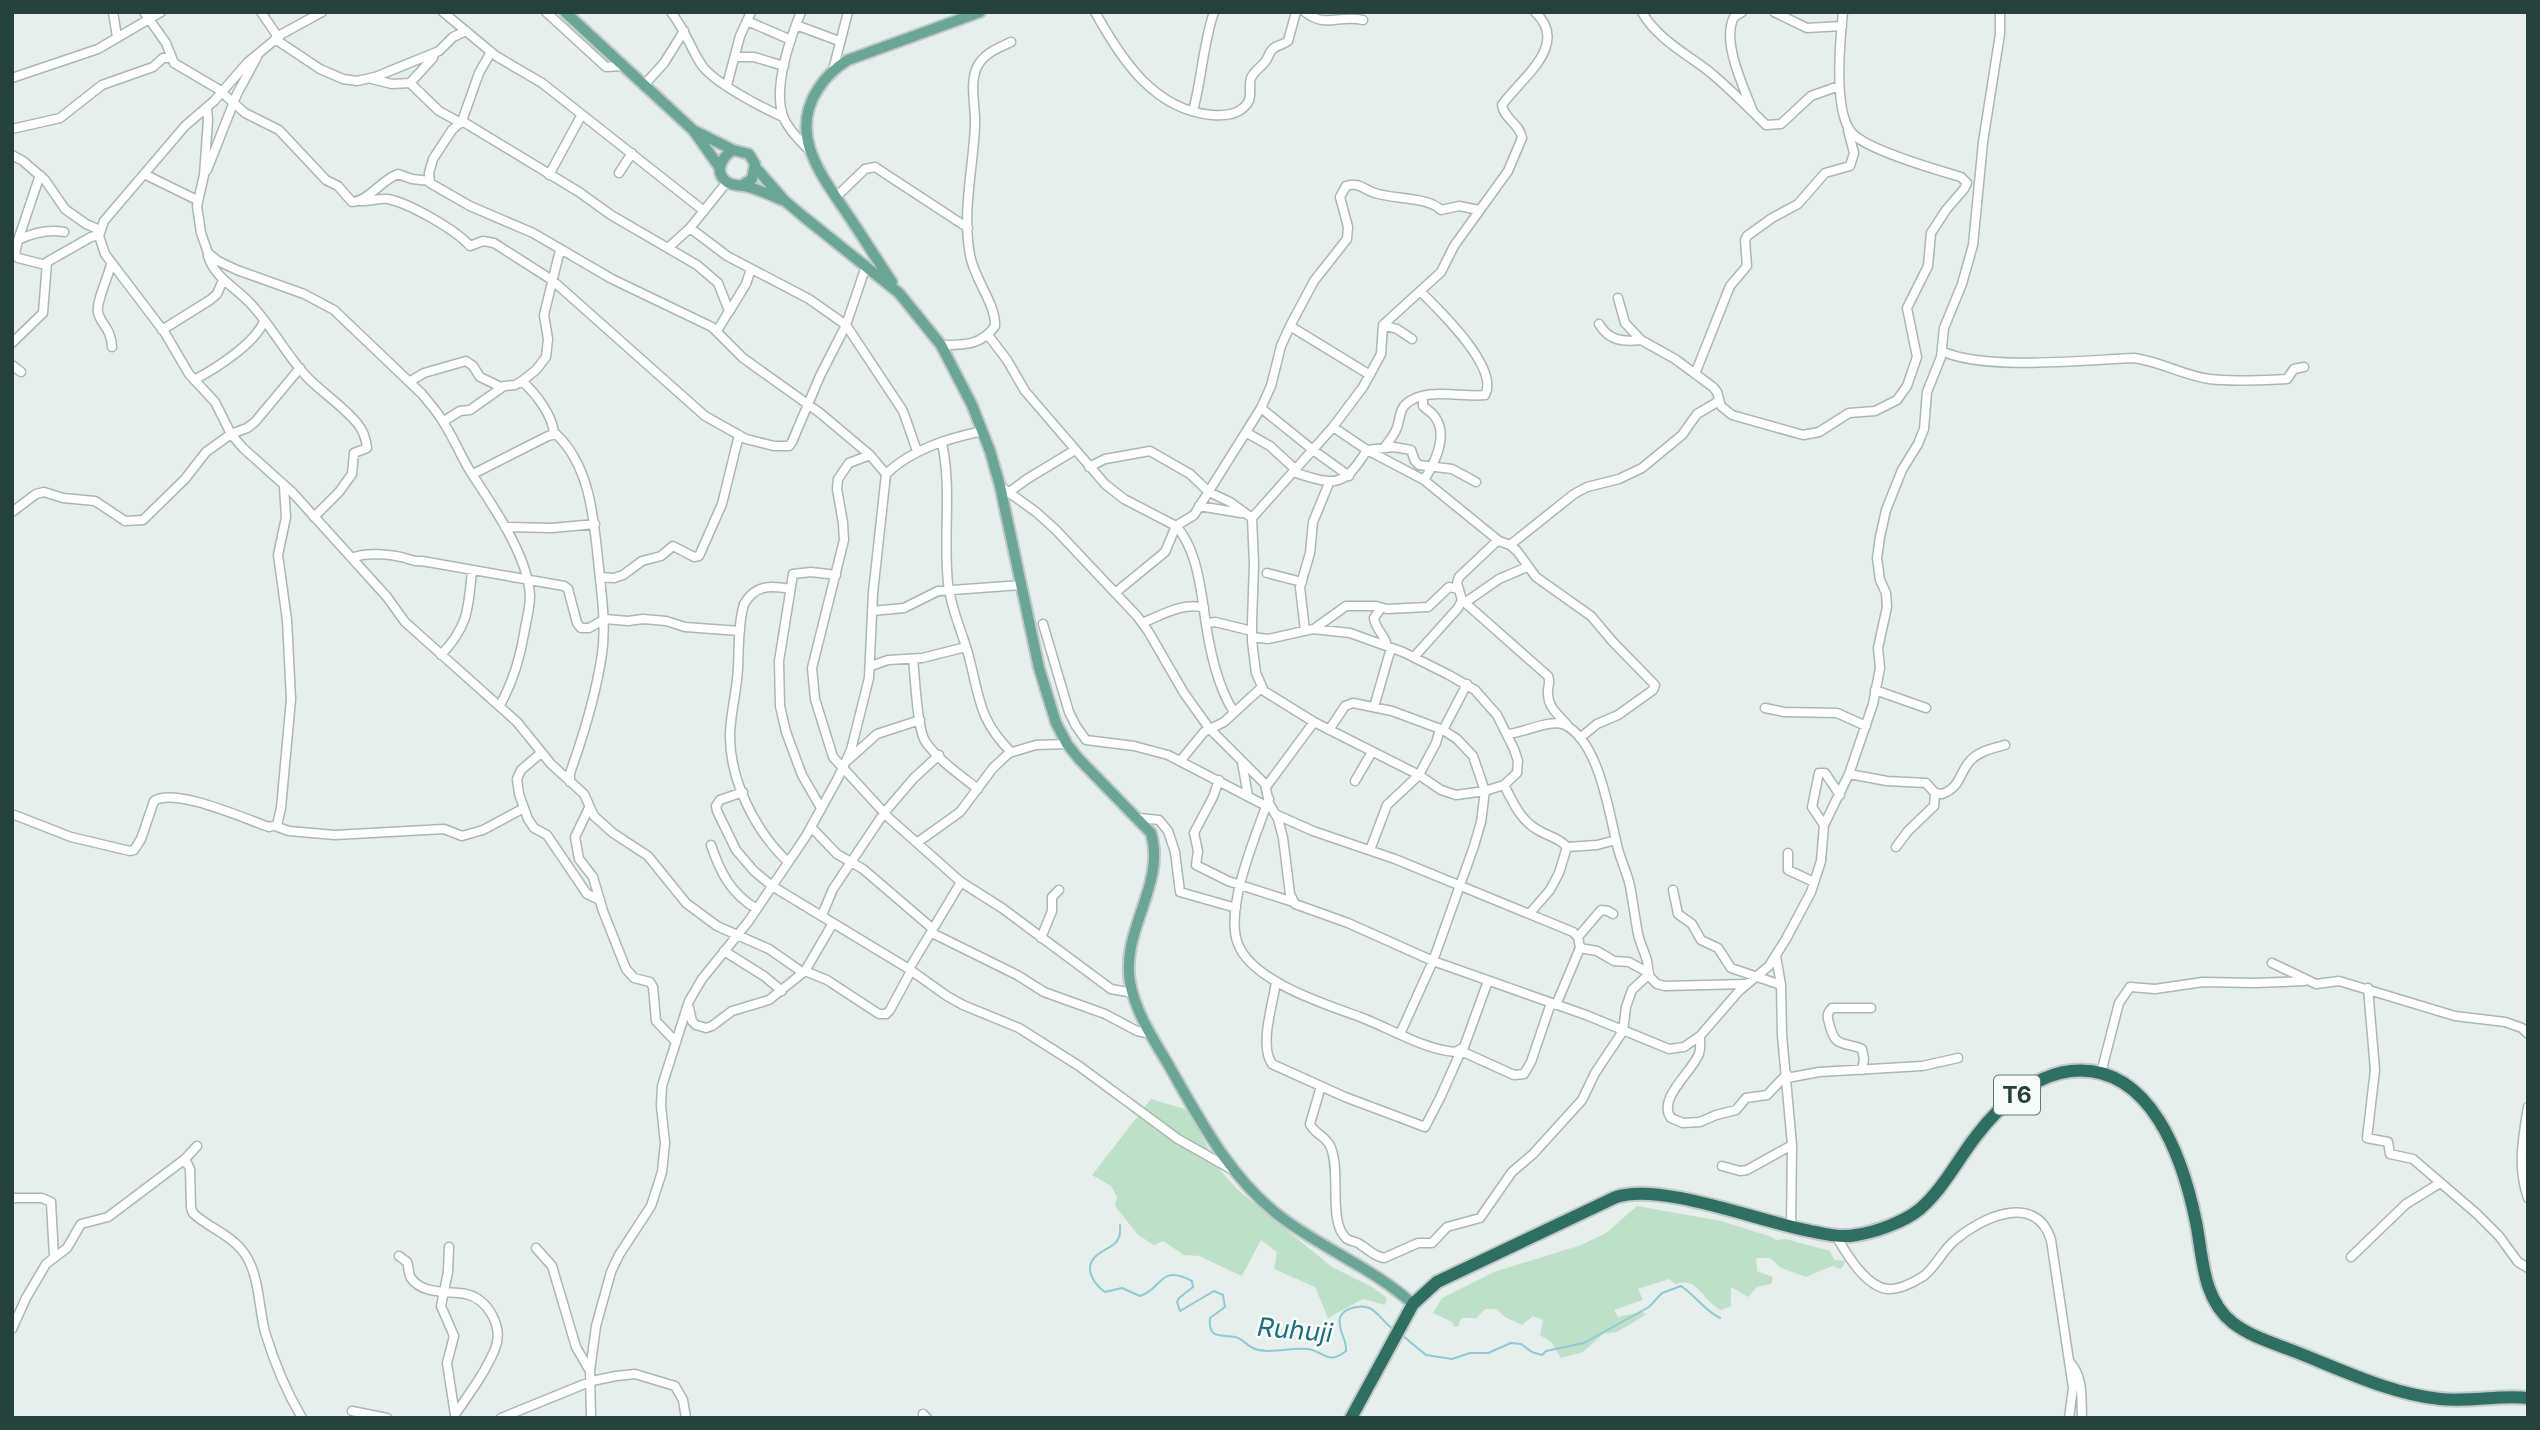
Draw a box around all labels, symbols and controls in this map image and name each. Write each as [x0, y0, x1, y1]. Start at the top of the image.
road number: T6 [1994, 1076, 2040, 1114]
water label: Ruhuji [1256, 1311, 1335, 1348]

